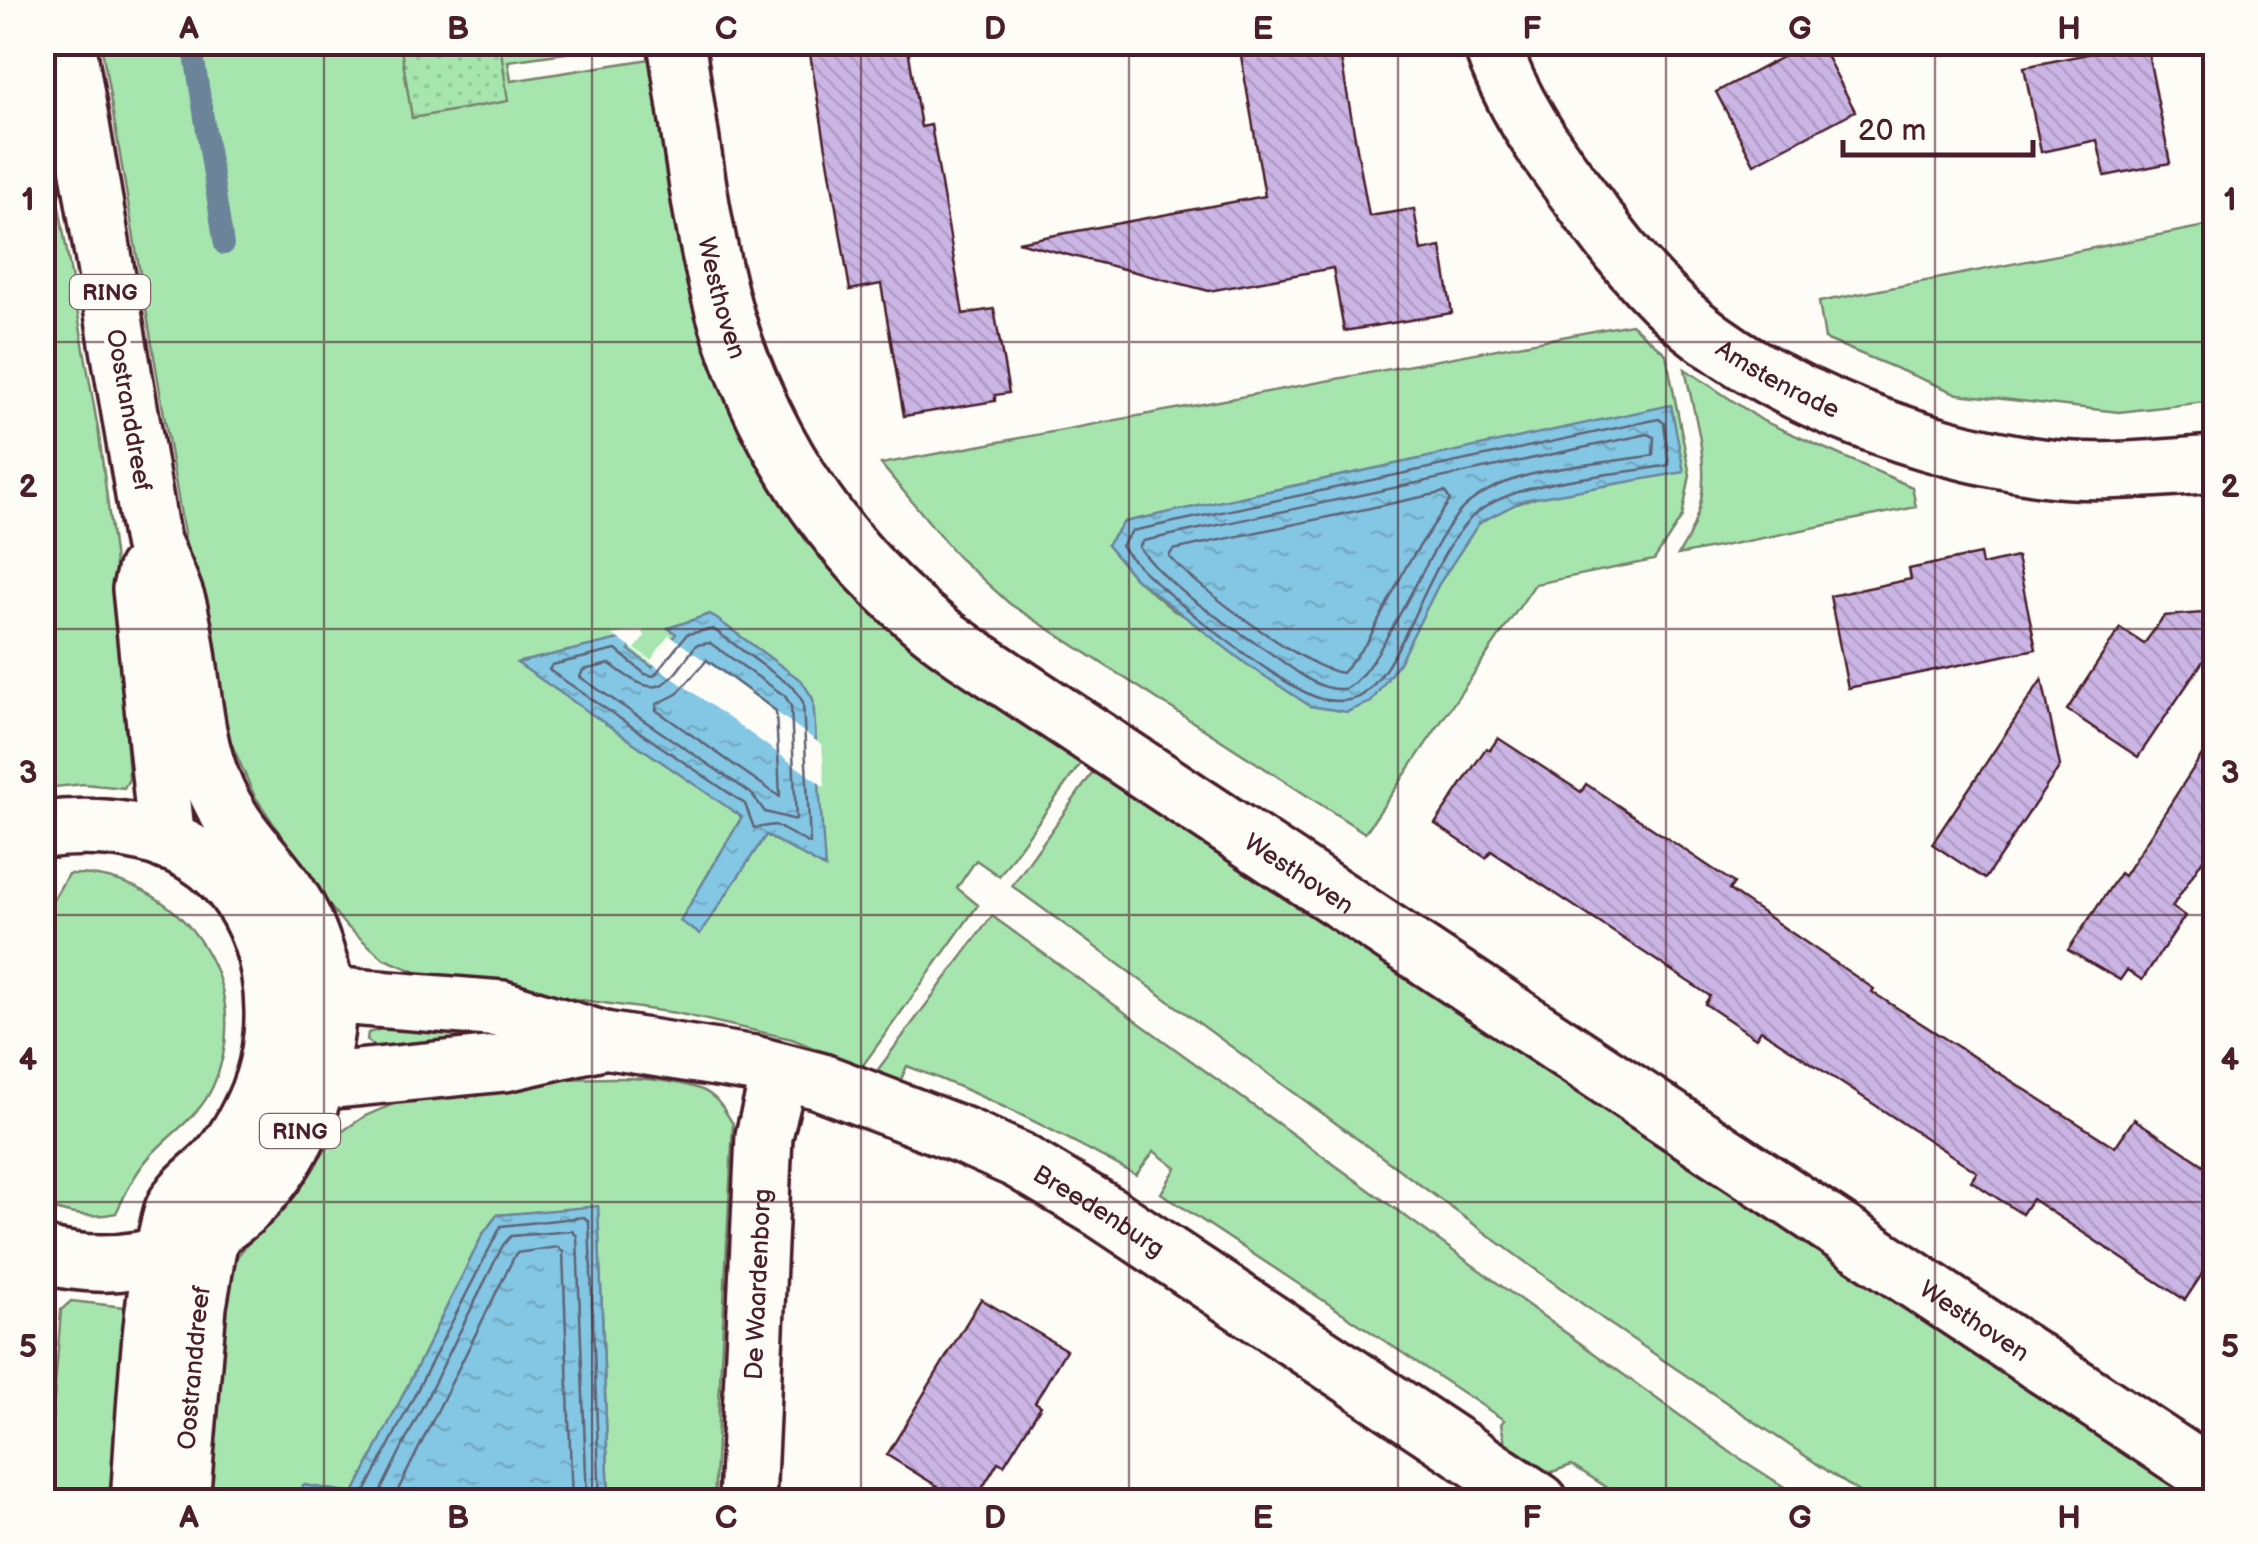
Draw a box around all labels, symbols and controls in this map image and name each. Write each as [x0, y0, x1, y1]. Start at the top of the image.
text: A [178, 10, 199, 49]
text: B [447, 10, 469, 49]
text: C [715, 10, 737, 49]
text: D [984, 10, 1006, 49]
text: E [1253, 10, 1273, 49]
text: F [1522, 10, 1542, 49]
text: G [1788, 10, 1812, 49]
text: H [2057, 10, 2081, 49]
scale bar [1843, 95, 2033, 157]
text: 20 m [1858, 113, 1926, 149]
text: 1 [21, 181, 35, 220]
text: 1 [2223, 181, 2237, 220]
street label: Westhoven [690, 234, 753, 363]
road number: RING [70, 275, 150, 309]
street label: Oostranddreef [99, 327, 158, 494]
street label: Amstenrade [1709, 334, 1844, 426]
text: 2 [18, 468, 38, 507]
text: 2 [2220, 468, 2240, 507]
text: 3 [19, 754, 37, 793]
text: 3 [2221, 754, 2239, 793]
street label: Westhoven [1238, 827, 1359, 922]
text: 4 [19, 1041, 38, 1080]
text: 4 [2221, 1041, 2240, 1080]
road number: RING [260, 1114, 340, 1148]
street label: Breedenburg [1027, 1159, 1170, 1265]
street label: De Waardenborg [739, 1188, 779, 1381]
street label: Westhoven [1913, 1274, 2035, 1369]
street label: Oostranddreef [172, 1283, 218, 1451]
text: 5 [19, 1328, 37, 1367]
text: 5 [2221, 1328, 2239, 1367]
text: A [178, 1499, 199, 1538]
text: B [447, 1499, 469, 1538]
text: C [715, 1499, 737, 1538]
text: D [984, 1499, 1006, 1538]
text: E [1253, 1499, 1273, 1538]
text: F [1522, 1499, 1542, 1538]
text: G [1788, 1499, 1812, 1538]
text: H [2057, 1499, 2081, 1538]

